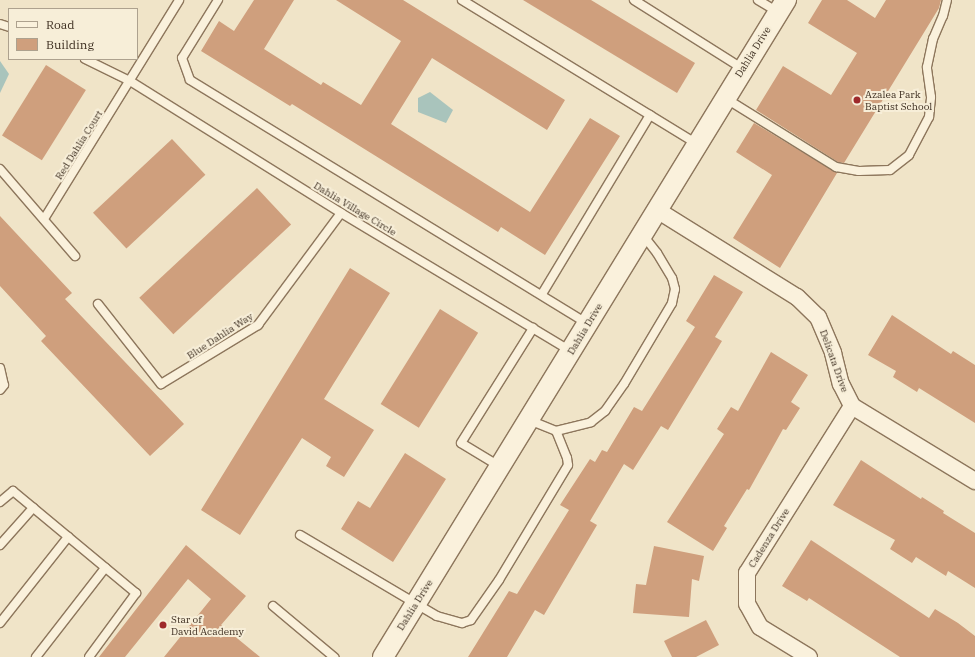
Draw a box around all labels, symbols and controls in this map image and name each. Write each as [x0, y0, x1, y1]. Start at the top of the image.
legend [8, 8, 138, 60]
text: Road [46, 17, 75, 32]
street label: Dahlia Drive [733, 24, 773, 80]
text: Building [46, 37, 94, 52]
place label: Azalea Park Baptist School [865, 88, 932, 112]
marker: Azalea Park Baptist School [852, 95, 862, 105]
street label: Red Dahlia Court [53, 108, 105, 182]
street label: Dahlia Village Circle [311, 180, 399, 238]
street label: Dahlia Drive [565, 301, 605, 357]
street label: Blue Dahlia Way [185, 310, 255, 362]
street label: Delicata Drive [817, 328, 851, 394]
street label: Cadenza Drive [746, 506, 792, 570]
street label: Dahlia Drive [395, 577, 435, 633]
place label: Star of David Academy [171, 613, 244, 636]
marker: Star of David Academy [158, 620, 168, 630]

